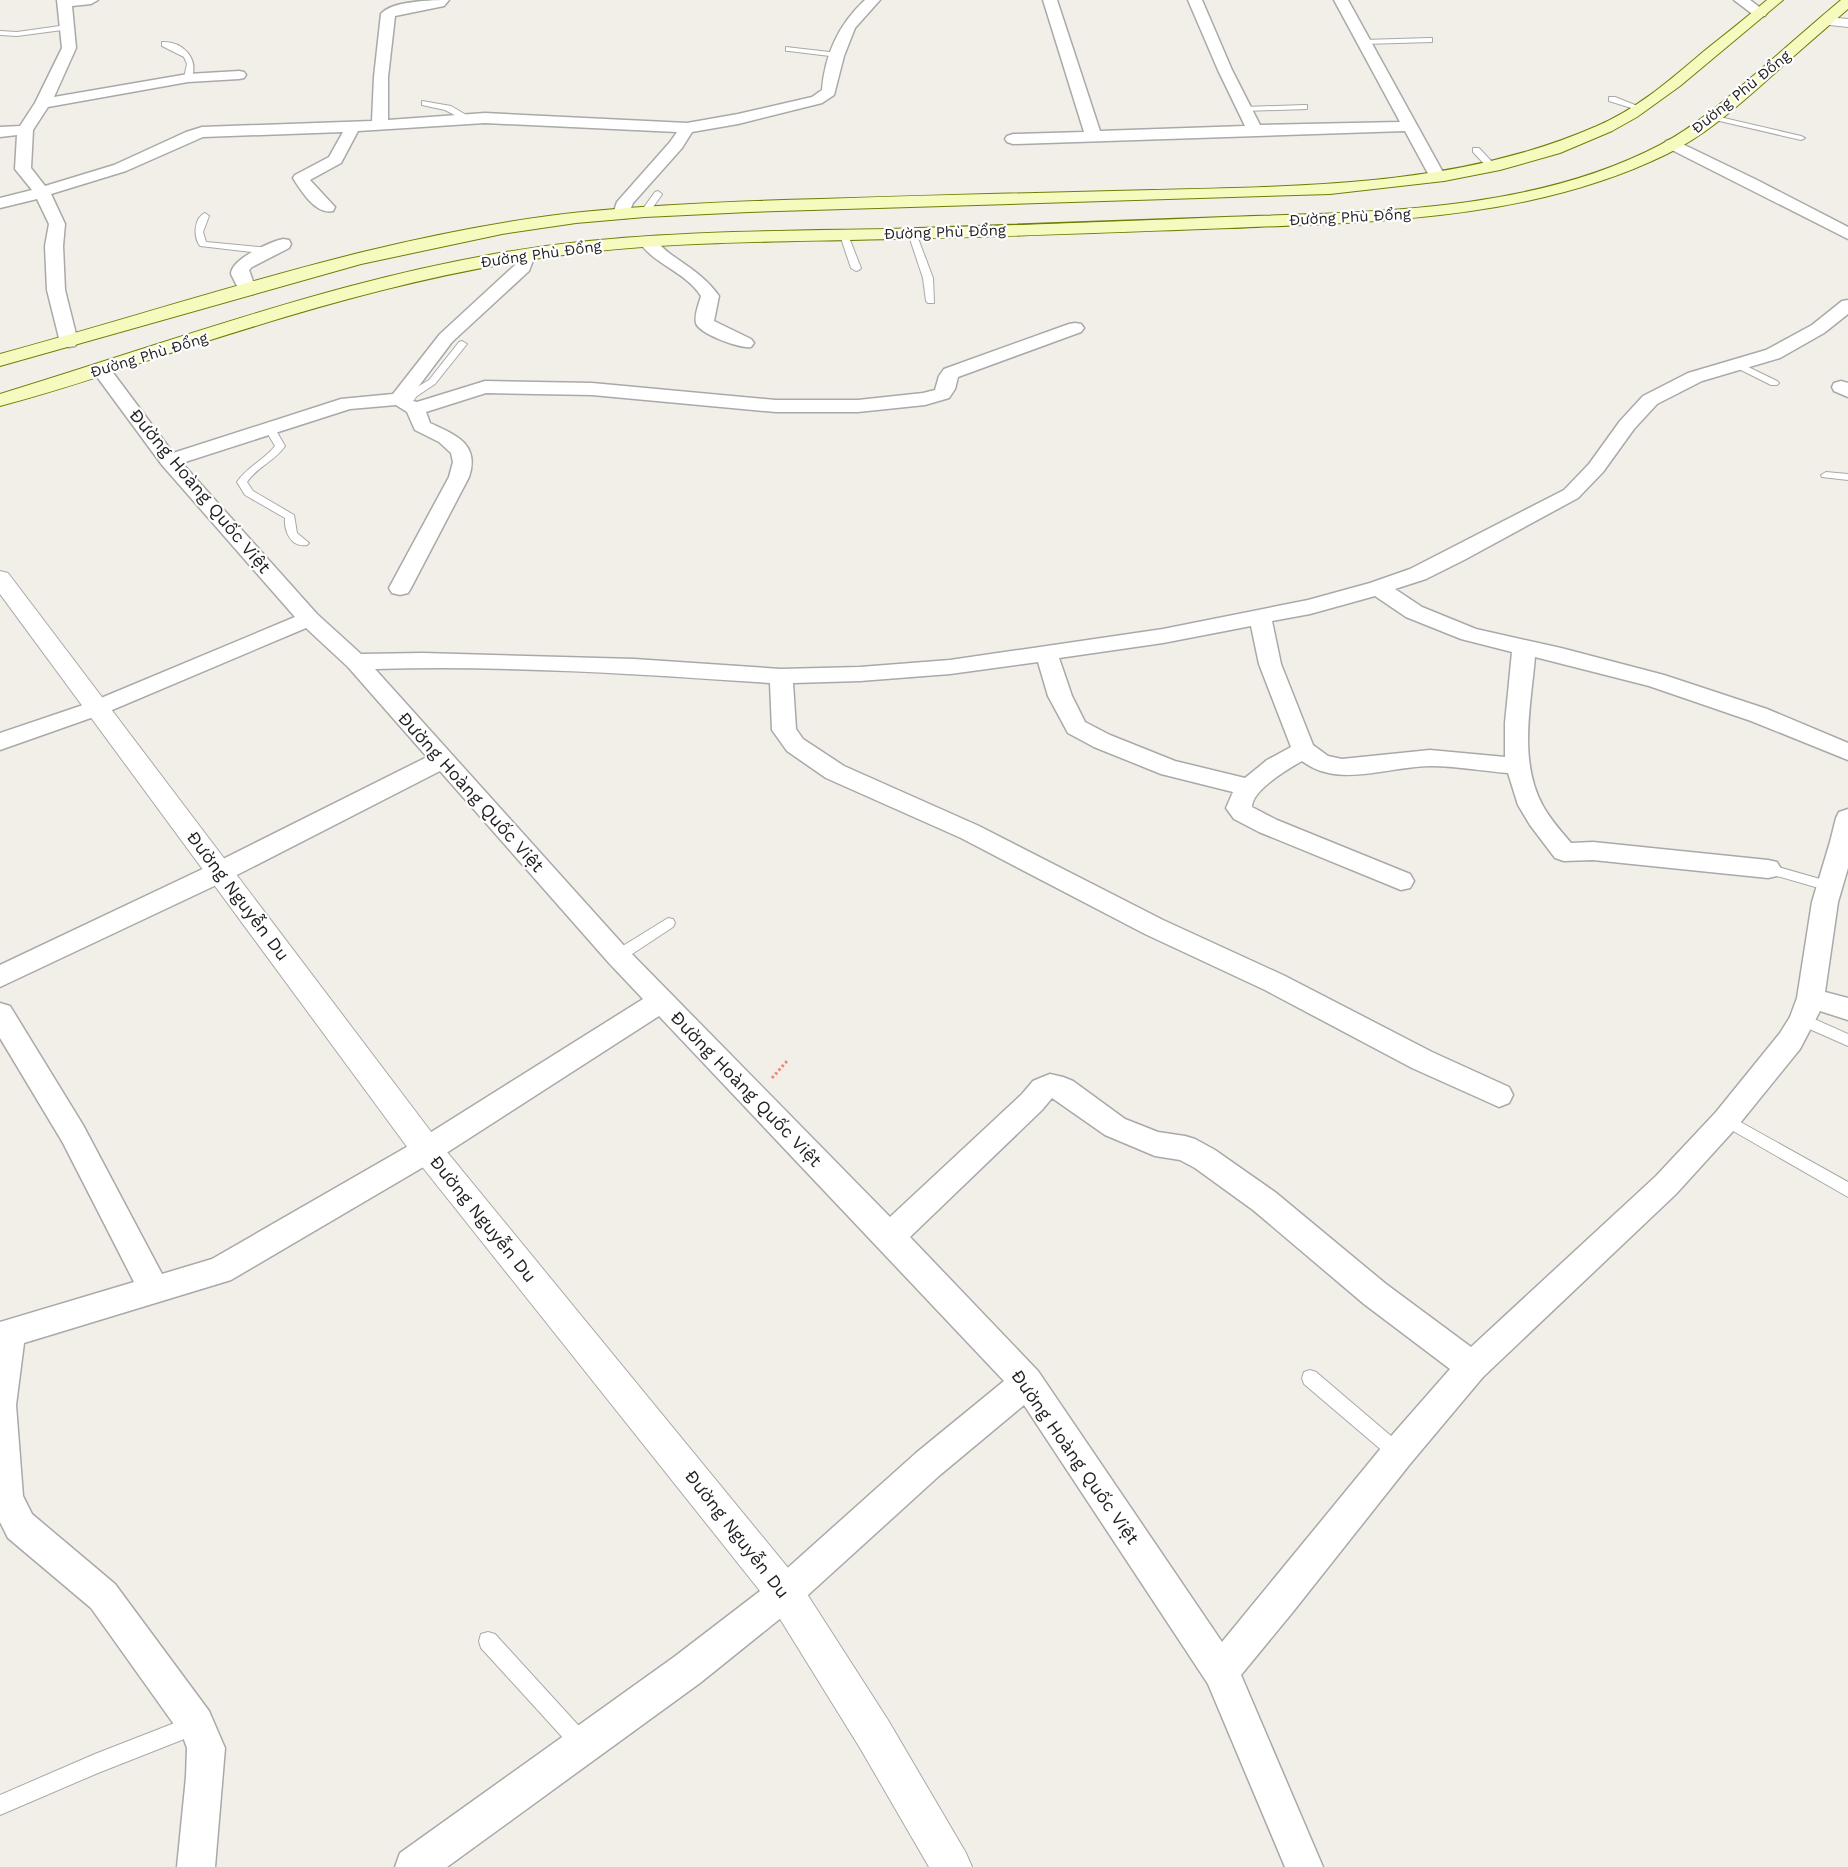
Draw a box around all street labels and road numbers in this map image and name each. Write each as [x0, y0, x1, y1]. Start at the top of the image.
street label: Đường Phù Đổng [1688, 47, 1794, 137]
street label: Đường Phù Đổng [1289, 205, 1411, 229]
street label: Đường Phù Đổng [884, 221, 1006, 243]
street label: Đường Phù Đổng [479, 237, 603, 271]
street label: Đường Phù Đổng [88, 329, 210, 381]
street label: Đường Hoàng Quốc Việt [125, 404, 276, 577]
street label: Đường Hoàng Quốc Việt [394, 707, 549, 876]
street label: Đường Nguyễn Du [183, 827, 294, 965]
street label: Đường Hoàng Quốc Việt [667, 1007, 826, 1171]
street label: Đường Nguyễn Du [426, 1151, 541, 1286]
street label: Đường Hoàng Quốc Việt [1007, 1365, 1144, 1548]
street label: Đường Nguyễn Du [681, 1465, 794, 1602]

